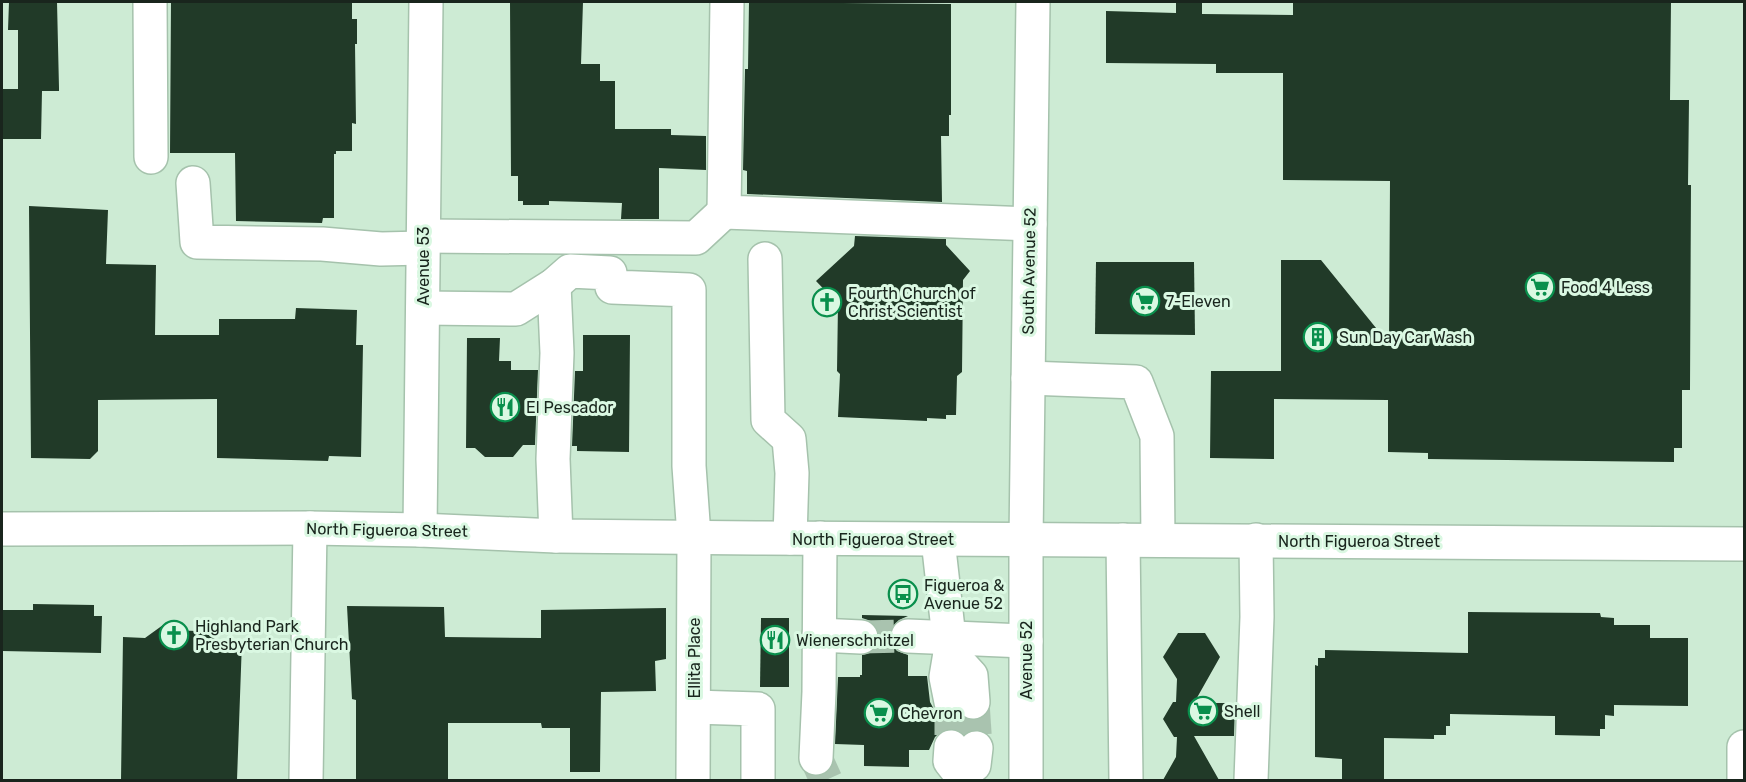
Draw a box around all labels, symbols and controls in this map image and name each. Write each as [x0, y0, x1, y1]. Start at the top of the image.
street label: South Avenue 52 [1018, 207, 1040, 335]
street label: Avenue 53 [414, 226, 433, 306]
supermarket icon: Food 4 Less [1524, 271, 1556, 303]
place label: Food 4 Less [1561, 278, 1650, 297]
place label: Fourth Church of Christ Scientist [848, 284, 977, 321]
supermarket icon: 7-Eleven [1129, 285, 1161, 317]
church icon: Fourth Church of Christ Scientist [811, 286, 843, 318]
place label: 7-Eleven [1166, 292, 1231, 311]
building icon: Sun Day Car Wash [1302, 321, 1334, 353]
place label: Sun Day Car Wash [1339, 328, 1472, 347]
restaurant icon: El Pescador [489, 391, 521, 423]
place label: El Pescador [526, 398, 613, 417]
street label: North Figueroa Street [306, 519, 468, 541]
street label: North Figueroa Street [792, 530, 954, 549]
street label: North Figueroa Street [1278, 532, 1440, 551]
place label: Figueroa & Avenue 52 [924, 576, 1004, 613]
bus stop icon: Figueroa & Avenue 52 [887, 578, 919, 610]
place label: Highland Park Presbyterian Church [195, 617, 349, 654]
street label: Ellita Place [685, 617, 704, 699]
church icon: Highland Park Presbyterian Church [158, 619, 190, 651]
street label: Avenue 52 [1017, 621, 1036, 699]
restaurant icon: Wienerschnitzel [759, 624, 791, 656]
place label: Wienerschnitzel [796, 631, 914, 650]
supermarket icon: Shell [1187, 695, 1219, 727]
supermarket icon: Chevron [863, 697, 895, 729]
place label: Shell [1224, 702, 1260, 721]
place label: Chevron [900, 704, 963, 723]

